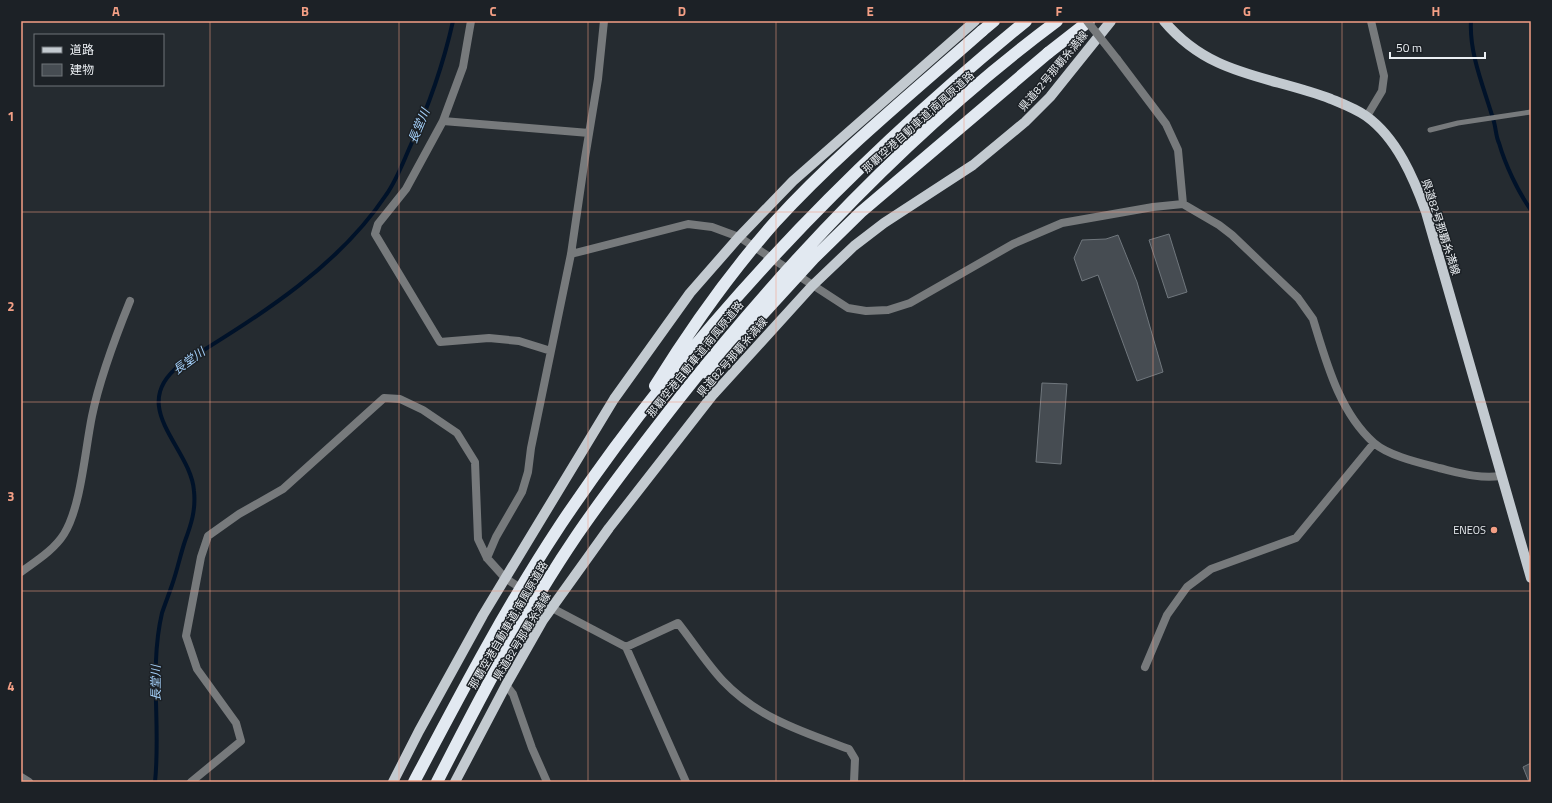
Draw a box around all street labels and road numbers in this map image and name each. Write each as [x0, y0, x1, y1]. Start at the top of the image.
street label: 県道82号那覇糸満線 [1015, 27, 1091, 115]
street label: 那覇空港自動車道;南風原道路 [858, 67, 978, 177]
street label: 県道82号那覇糸満線 [1418, 177, 1464, 277]
street label: 那覇空港自動車道;南風原道路 [643, 297, 747, 421]
street label: 県道82号那覇糸満線 [693, 314, 771, 400]
street label: 那覇空港自動車道;南風原道路 [465, 558, 551, 692]
street label: 県道82号那覇糸満線 [489, 589, 555, 683]

